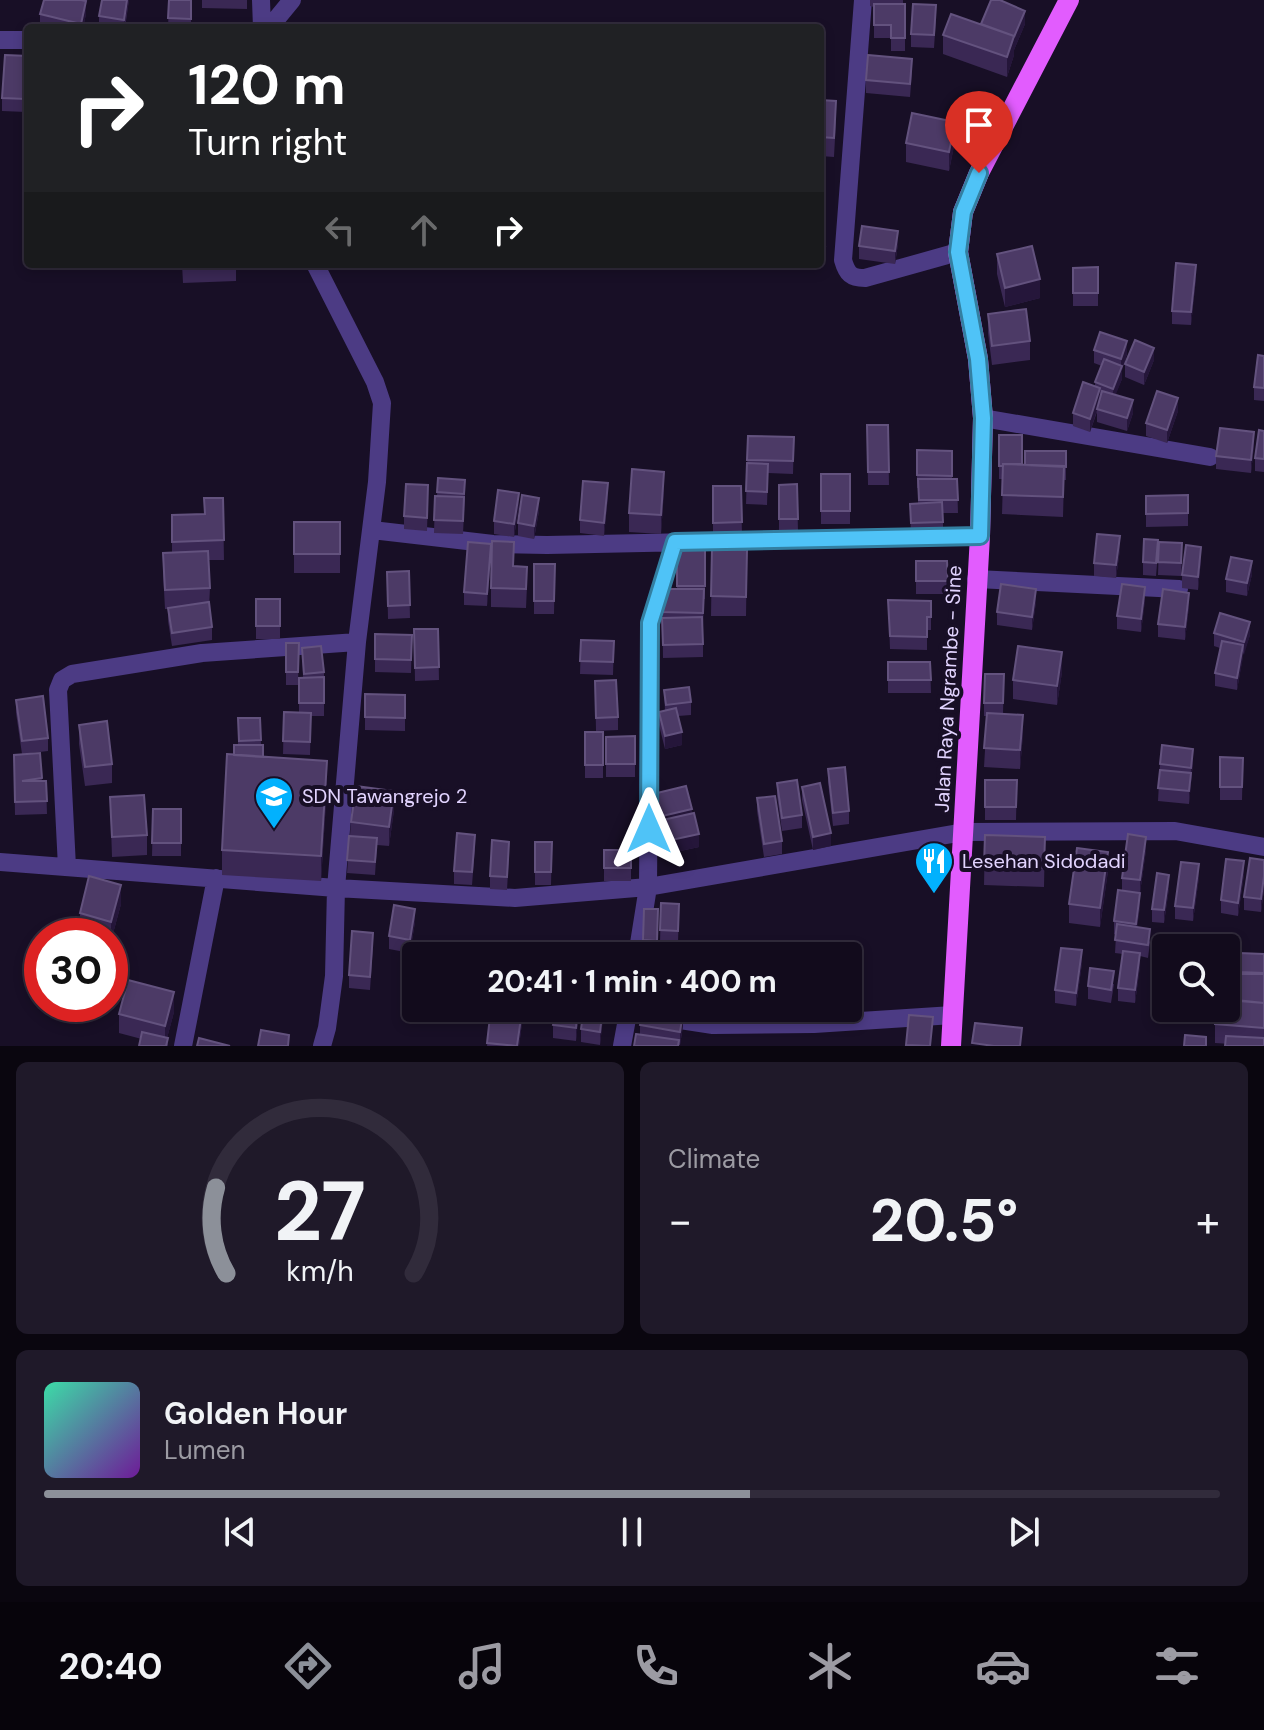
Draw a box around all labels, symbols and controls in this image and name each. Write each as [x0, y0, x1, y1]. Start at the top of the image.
text: 120 m [188, 48, 346, 121]
icon: right [56, 56, 160, 160]
pin [945, 91, 1013, 173]
icon: arrive [957, 103, 1001, 147]
text: Turn right [188, 119, 347, 166]
icon: left [318, 208, 362, 252]
icon: ahead [402, 208, 446, 252]
icon: right [486, 208, 530, 252]
street label: Jalan Raya Ngrambe - Sine [929, 565, 967, 813]
school or university icon: SDN Tawangrejo 2 [253, 775, 295, 830]
place label: SDN Tawangrejo 2 [302, 783, 467, 809]
position arrow [607, 787, 691, 871]
restaurant icon: Lesehan Sidodadi [913, 840, 955, 895]
place label: Lesehan Sidodadi [962, 848, 1126, 874]
speed limit sign: 30 [24, 918, 128, 1022]
map controls [1152, 934, 1240, 1022]
button: search [1152, 934, 1240, 1022]
text: 20:41 · 1 min · 400 m [487, 962, 777, 1001]
text: Climate [668, 1142, 760, 1176]
text: 27 [274, 1157, 366, 1266]
text: 20.5° [870, 1181, 1018, 1260]
text: − [668, 1192, 692, 1250]
text: + [1196, 1192, 1220, 1250]
text: km/h [286, 1253, 354, 1290]
text: Golden Hour [164, 1394, 347, 1433]
text: Lumen [164, 1433, 245, 1467]
icon: previous [218, 1510, 262, 1554]
icon: pause [610, 1510, 654, 1554]
icon: next [1002, 1510, 1046, 1554]
icon: directions [280, 1638, 336, 1694]
icon: music [454, 1638, 510, 1694]
icon: phone [628, 1638, 684, 1694]
icon: climate [802, 1638, 858, 1694]
icon: car [975, 1638, 1031, 1694]
icon: filters [1149, 1638, 1205, 1694]
text: 20:40 [59, 1643, 163, 1690]

